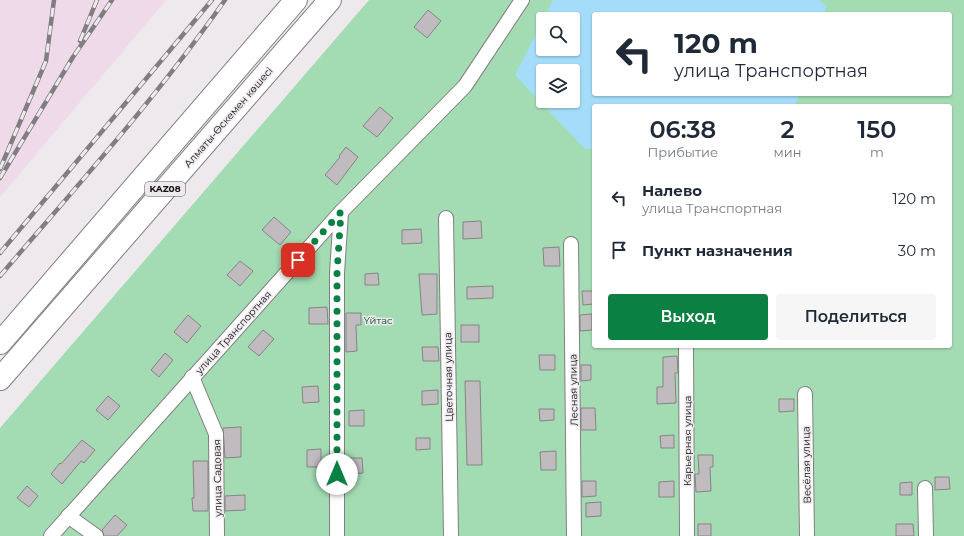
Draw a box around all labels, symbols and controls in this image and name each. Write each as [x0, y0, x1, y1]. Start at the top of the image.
map controls [536, 12, 580, 108]
button: search [536, 12, 580, 56]
text: 120 m [674, 26, 758, 60]
icon: left [608, 28, 660, 80]
text: улица Транспортная [674, 60, 868, 82]
street label: Алматы-Өскемен көшесі [181, 64, 276, 170]
button: layers [536, 64, 580, 108]
text: 06:38 [649, 115, 716, 144]
text: 2 [781, 115, 795, 144]
text: 150 [857, 115, 896, 144]
text: Прибытие [648, 144, 718, 160]
text: мин [774, 144, 802, 160]
text: m [870, 144, 884, 160]
text: Налево [642, 181, 702, 200]
road number: KAZ08 [145, 182, 185, 196]
icon: left [608, 187, 630, 209]
text: 120 m [892, 189, 936, 208]
text: улица Транспортная [642, 200, 782, 216]
icon: arrive [608, 239, 630, 261]
text: Пункт назначения [642, 241, 793, 260]
text: 30 m [898, 241, 936, 260]
pin [281, 243, 315, 277]
icon: arrive [287, 249, 309, 271]
street label: улица Транспортная [192, 288, 274, 377]
button: Выход [608, 294, 768, 340]
button: Поделиться [776, 294, 936, 340]
park label: Үйтас [363, 314, 393, 327]
street label: Цветочная улица [441, 332, 456, 422]
street label: Лесная улица [566, 354, 581, 426]
street label: Карьерная улица [681, 396, 694, 486]
street label: Весёлая улица [799, 426, 814, 504]
street label: улица Садовая [210, 439, 225, 518]
position arrow [316, 453, 358, 495]

